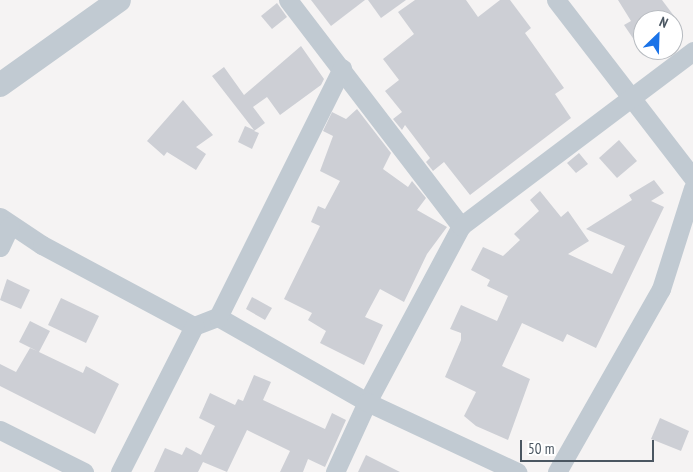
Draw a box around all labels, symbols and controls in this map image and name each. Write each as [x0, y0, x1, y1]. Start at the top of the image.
north arrow [633, 10, 683, 60]
text: N [657, 12, 671, 32]
scale bar [523, 430, 657, 462]
text: 50 m [528, 439, 554, 458]

